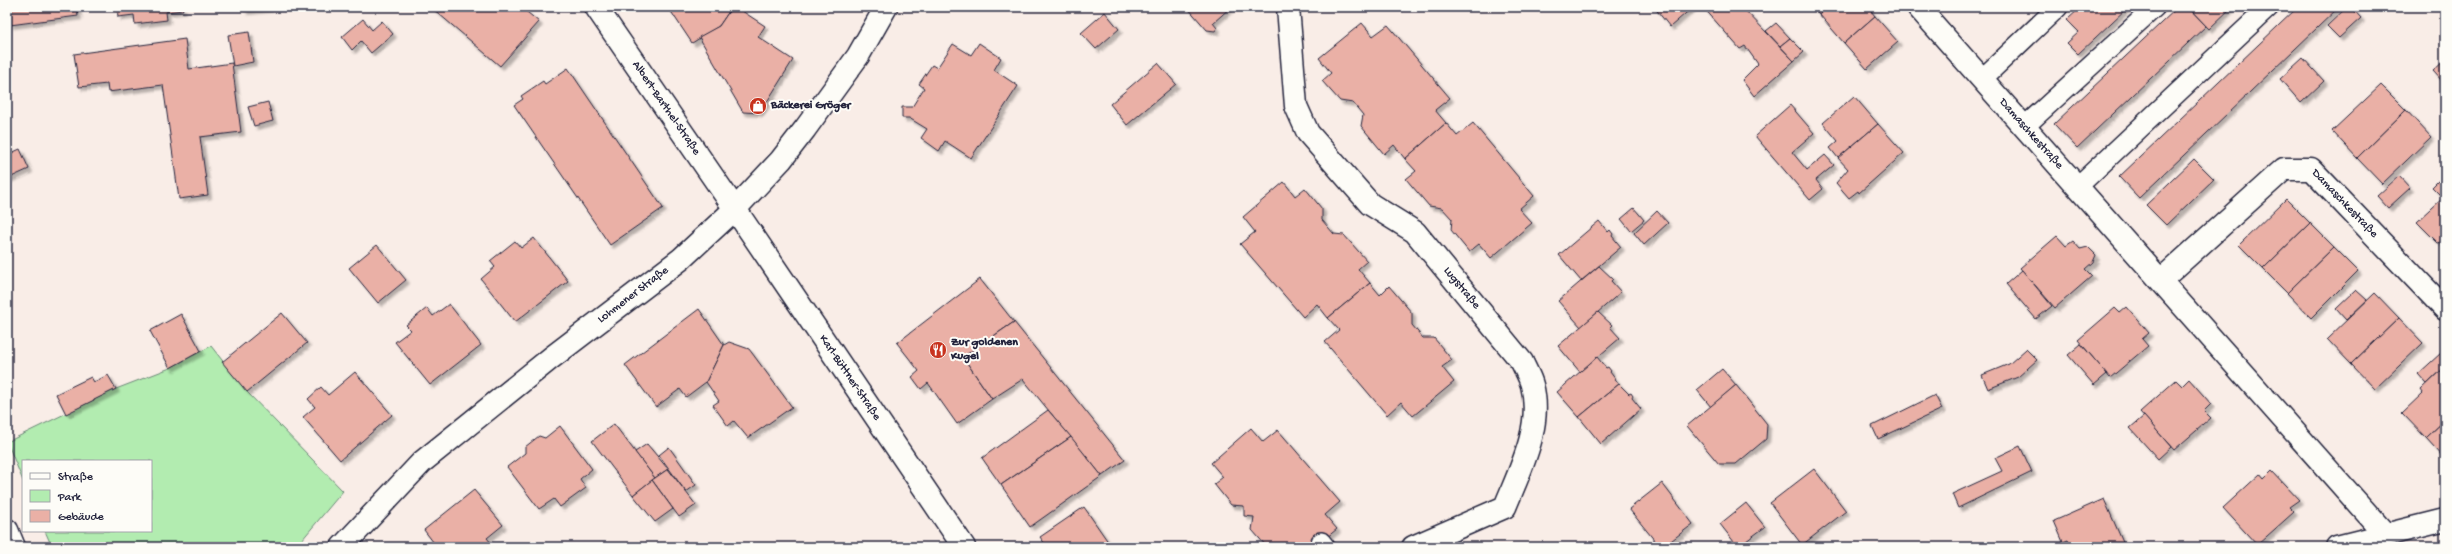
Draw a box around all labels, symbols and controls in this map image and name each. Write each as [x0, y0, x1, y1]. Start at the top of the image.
street label: Albert-Barthel-Straße [628, 59, 703, 159]
street label: Damaschkestraße [1995, 95, 2066, 173]
shop icon: Bäckerei Gröger [748, 96, 768, 116]
place label: Bäckerei Gröger [770, 99, 852, 113]
street label: Damaschkestraße [2308, 166, 2381, 242]
street label: Lohmener Straße [595, 263, 672, 327]
street label: Lugstraße [1440, 264, 1483, 313]
street label: Karl-Büttner-Straße [815, 332, 884, 424]
place label: Zur goldenen Kugel [950, 336, 1018, 364]
restaurant icon: Zur goldenen Kugel [928, 340, 948, 360]
legend [22, 460, 152, 532]
text: Straße [58, 471, 94, 485]
text: Park [57, 491, 83, 505]
text: Gebäude [58, 511, 104, 525]

